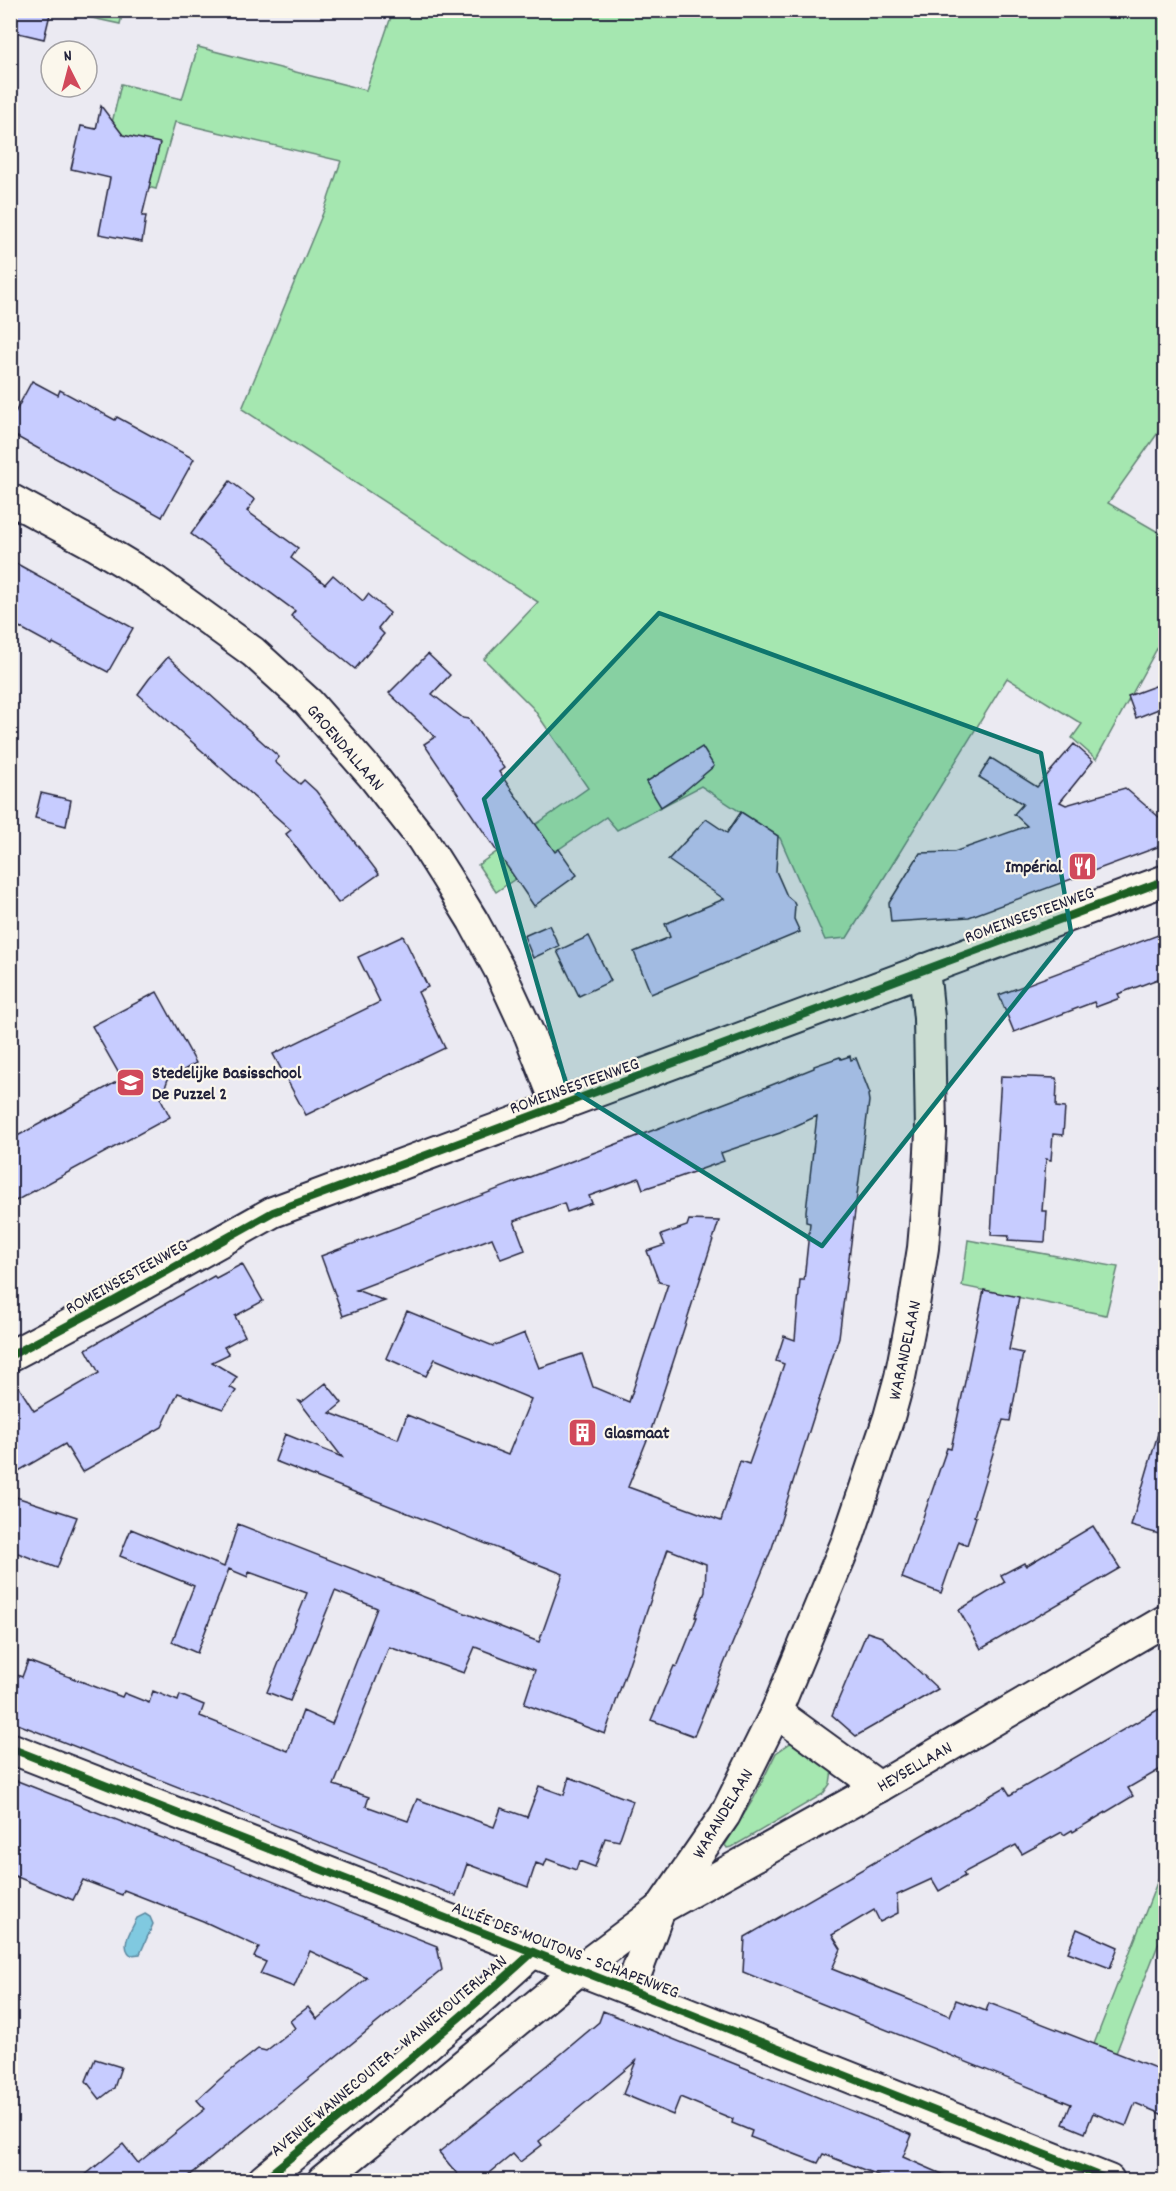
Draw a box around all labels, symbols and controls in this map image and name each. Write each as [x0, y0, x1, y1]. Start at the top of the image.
north arrow [39, 39, 99, 99]
text: N [63, 45, 73, 68]
street label: GROENDALLAAN [299, 700, 389, 797]
restaurant icon: Impérial [1067, 850, 1099, 882]
place label: Impérial [1005, 856, 1063, 881]
street label: ROMEINSESTEENWEG [962, 881, 1098, 951]
street label: ROMEINSESTEENWEG [507, 1052, 643, 1122]
place label: Stedelijke Basisschool De Puzzel 2 [152, 1062, 302, 1108]
school or university icon: Stedelijke Basisschool De Puzzel 2 [115, 1066, 147, 1098]
street label: ROMEINSESTEENWEG [62, 1234, 193, 1322]
street label: WARANDELAAN [884, 1299, 929, 1403]
building icon: Glasmaat [567, 1416, 599, 1448]
place label: Glasmaat [604, 1422, 670, 1447]
street label: HEYSELLAAN [873, 1736, 958, 1800]
street label: WARANDELAAN [687, 1765, 761, 1864]
street label: ALLÉE DES MOUTONS - SCHAPENWEG [448, 1896, 682, 2006]
street label: AVENUE WANNECOUTER - WANNEKOUTERLAAN [266, 1950, 514, 2164]

